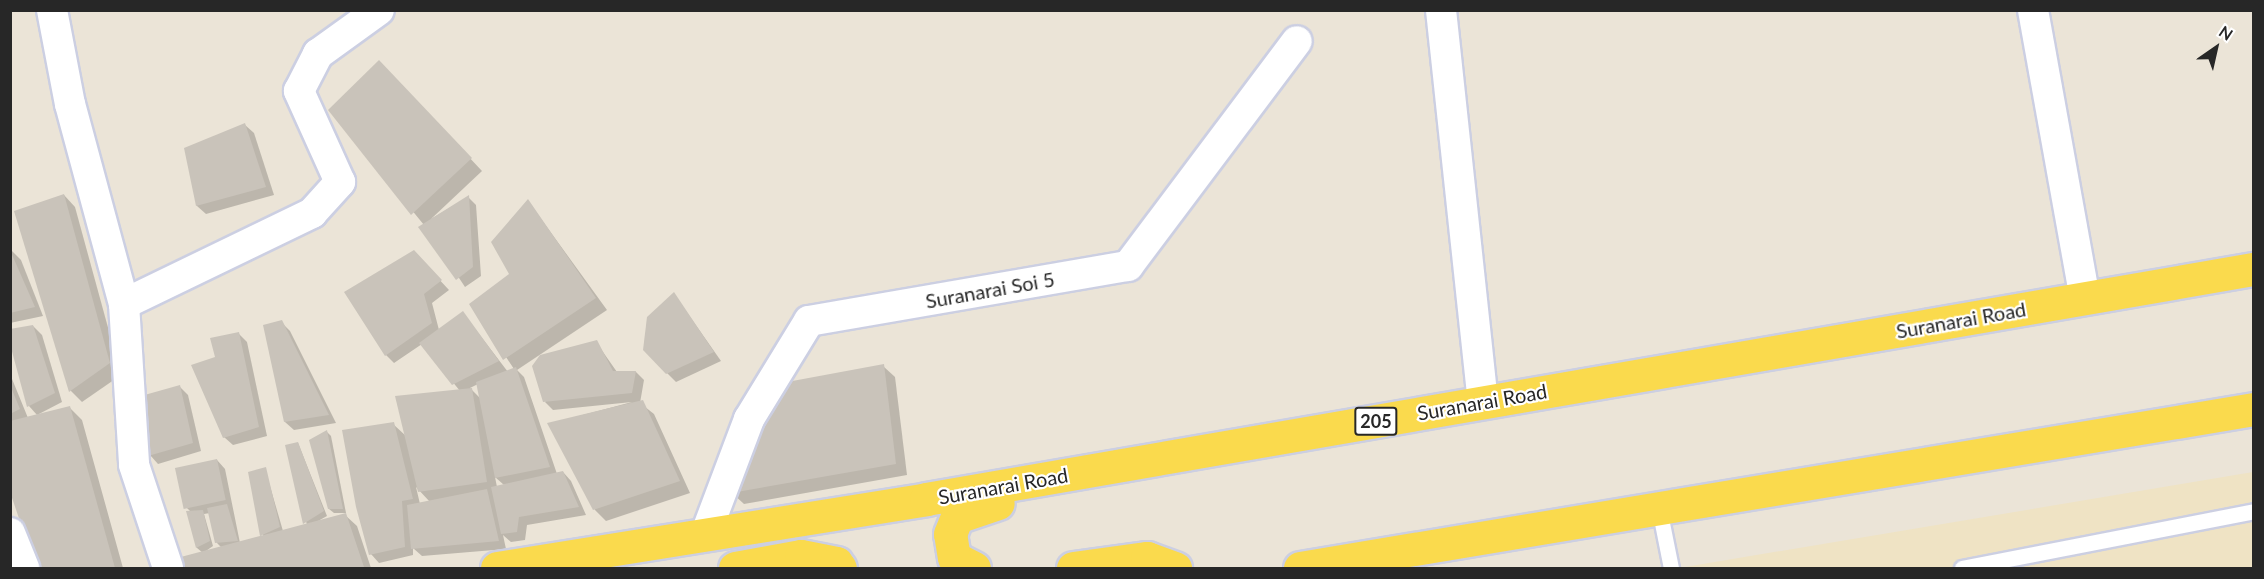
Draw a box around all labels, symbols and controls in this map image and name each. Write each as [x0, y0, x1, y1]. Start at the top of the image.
north arrow [2186, 18, 2246, 78]
text: N [2216, 21, 2237, 44]
street label: Suranarai Soi 5 [924, 267, 1056, 313]
street label: Suranarai Road [1894, 297, 2028, 343]
street label: Suranarai Road [1415, 379, 1549, 425]
road number: 205 [1354, 406, 1398, 436]
street label: Suranarai Road [936, 463, 1070, 509]

